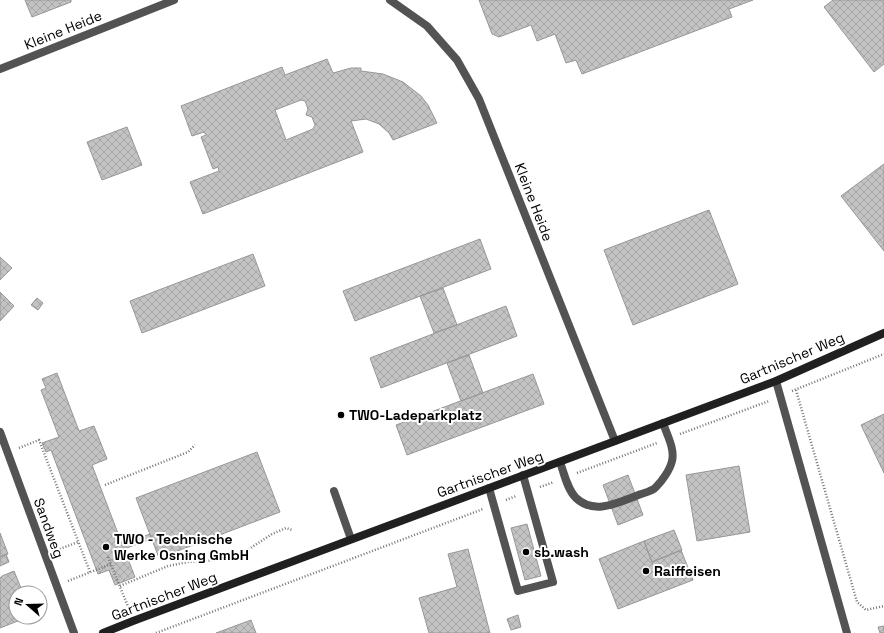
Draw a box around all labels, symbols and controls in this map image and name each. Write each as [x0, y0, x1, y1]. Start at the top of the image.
street label: Kleine Heide [21, 6, 105, 54]
street label: Kleine Heide [511, 160, 557, 244]
street label: Gartnischer Weg [737, 328, 847, 388]
place label: TWO-Ladeparkplatz [349, 406, 482, 424]
marker: TWO-Ladeparkplatz [336, 410, 346, 420]
street label: Gartnischer Weg [434, 446, 546, 502]
street label: Sandweg [30, 496, 68, 560]
place label: TWO - Technische Werke Osning GmbH [114, 530, 249, 564]
marker: TWO - Technische Werke Osning GmbH [101, 542, 111, 552]
place label: sb.wash [534, 543, 589, 561]
marker: sb.wash [521, 547, 531, 557]
place label: Raiffeisen [654, 562, 721, 580]
marker: Raiffeisen [641, 566, 651, 576]
street label: Gartnischer Weg [109, 568, 219, 624]
north arrow [8, 585, 48, 625]
text: N [11, 596, 26, 607]

